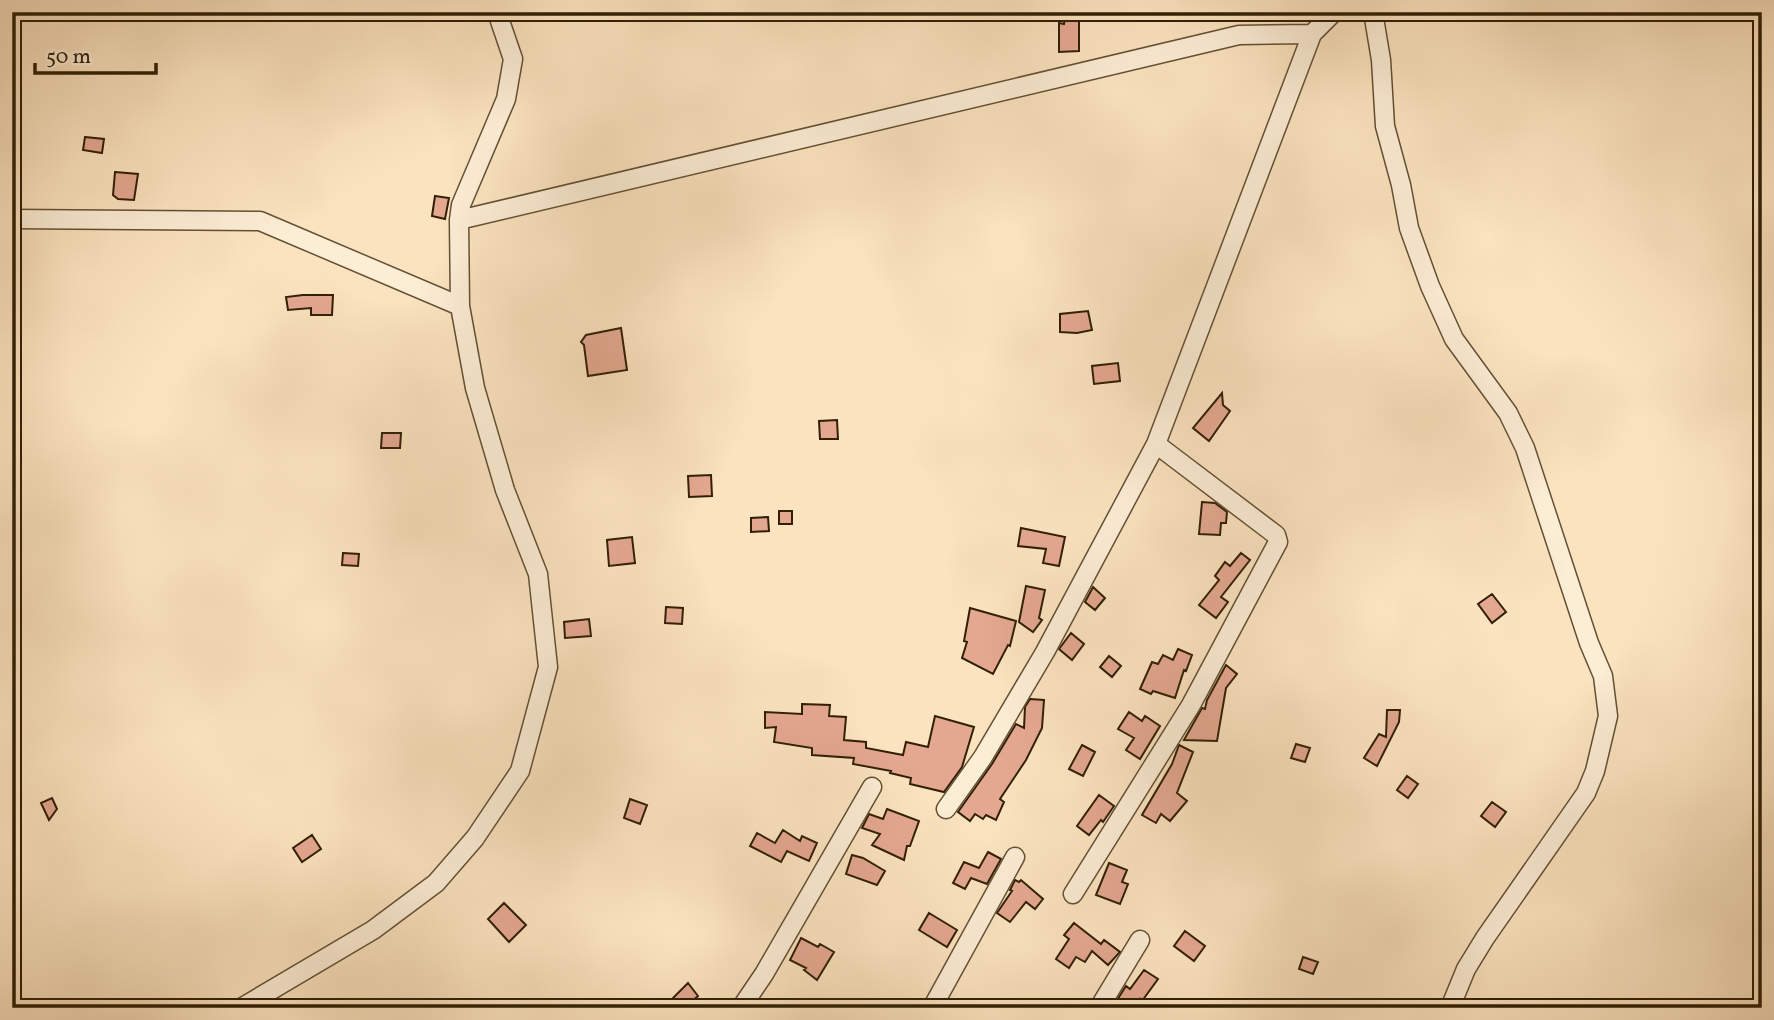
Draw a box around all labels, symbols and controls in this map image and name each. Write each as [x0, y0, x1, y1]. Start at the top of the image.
scale bar [35, 32, 156, 76]
text: 50 m [46, 43, 91, 72]

